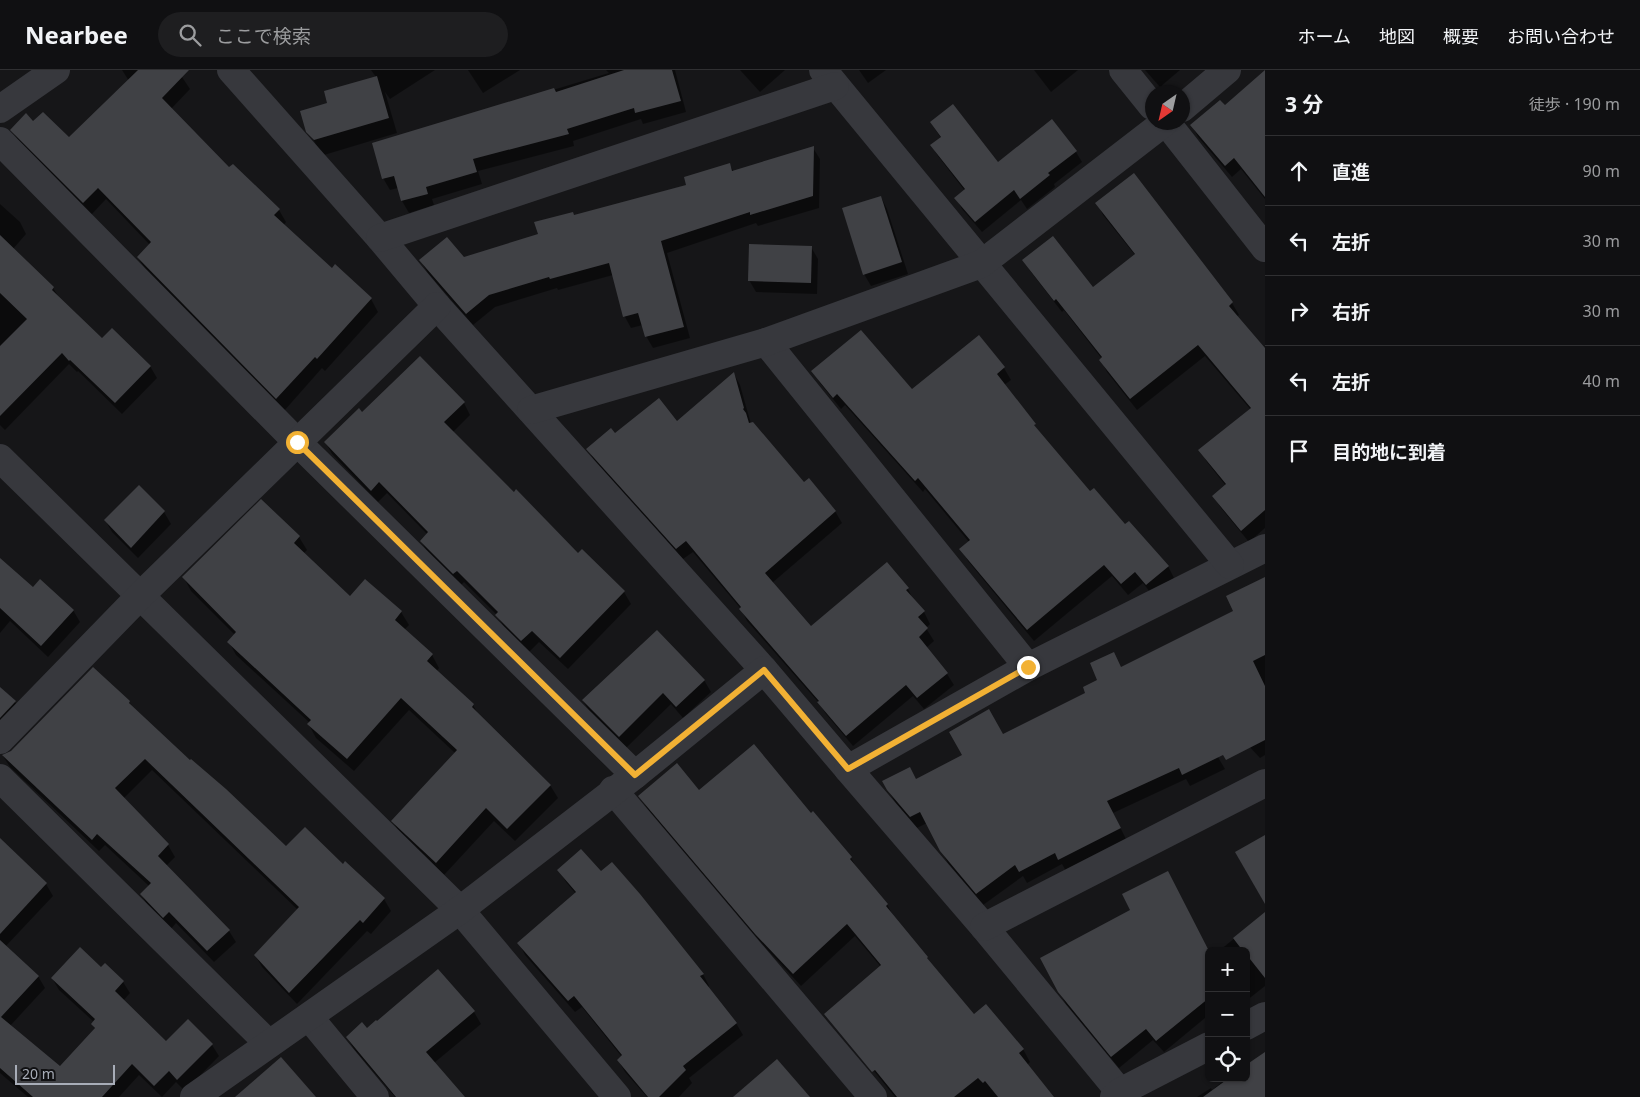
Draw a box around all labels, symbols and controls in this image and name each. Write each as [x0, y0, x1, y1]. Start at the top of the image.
search box [158, 12, 508, 57]
text: Nearbee [25, 18, 128, 51]
icon: search [176, 21, 204, 49]
text: ここで検索 [216, 23, 311, 49]
text: ホーム [1298, 24, 1351, 48]
text: 地図 [1379, 24, 1415, 48]
text: 概要 [1443, 24, 1479, 48]
text: お問い合わせ [1507, 24, 1615, 48]
north arrow [1145, 85, 1190, 130]
text: 3 分 [1285, 90, 1323, 118]
text: 徒歩 · 190 m [1529, 93, 1620, 115]
icon: ahead [1285, 157, 1313, 185]
text: 直進 [1332, 159, 1370, 185]
text: 90 m [1583, 160, 1620, 182]
icon: left [1285, 227, 1313, 255]
text: 左折 [1332, 229, 1370, 255]
text: 30 m [1583, 230, 1620, 252]
icon: right [1285, 297, 1313, 325]
text: 右折 [1332, 299, 1370, 325]
text: 30 m [1583, 300, 1620, 322]
icon: left [1285, 367, 1313, 395]
text: 左折 [1332, 369, 1370, 395]
text: 40 m [1583, 370, 1620, 392]
route start [286, 431, 309, 454]
icon: arrive [1285, 437, 1313, 465]
text: 目的地に到着 [1332, 439, 1446, 465]
route end [1017, 656, 1040, 679]
map controls [1205, 947, 1250, 1082]
button: + [1205, 947, 1250, 992]
button: − [1205, 992, 1250, 1037]
button: locate [1205, 1037, 1250, 1082]
scale bar [15, 1062, 115, 1085]
text: 20 m [22, 1064, 55, 1083]

